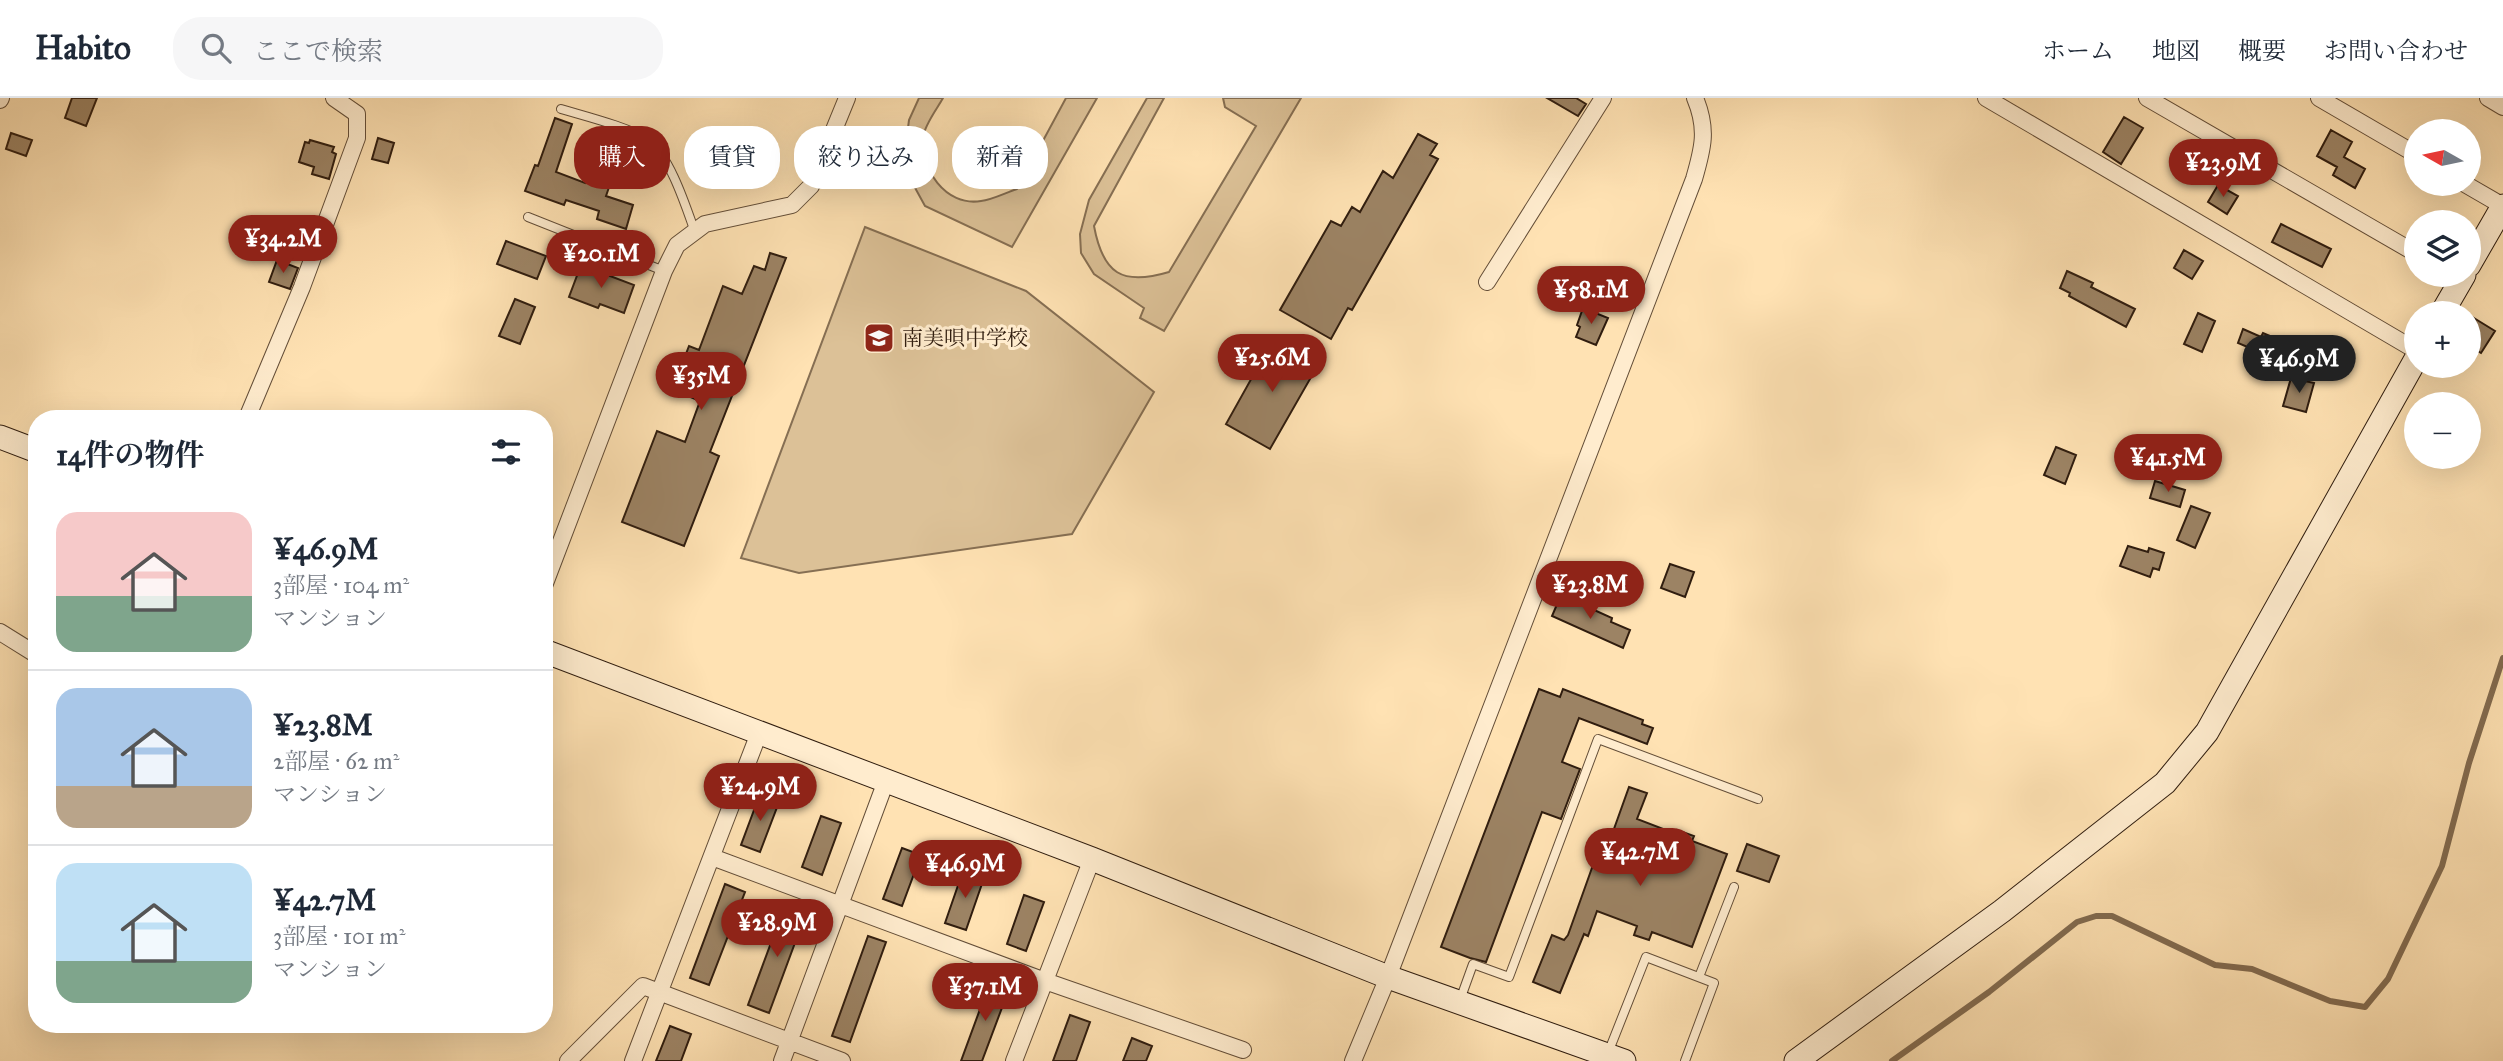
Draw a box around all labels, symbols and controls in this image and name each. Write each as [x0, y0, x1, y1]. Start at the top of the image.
search box [173, 17, 663, 80]
text: Habito [35, 28, 131, 68]
icon: search [197, 29, 235, 67]
text: ここで検索 [253, 35, 383, 67]
text: ホーム [2042, 36, 2114, 66]
text: 地図 [2152, 36, 2200, 66]
text: 概要 [2238, 36, 2286, 66]
text: お問い合わせ [2324, 36, 2468, 66]
north arrow [2404, 119, 2482, 196]
map controls [2404, 119, 2481, 469]
chip: 購入 [574, 126, 670, 189]
chip: 賃貸 [684, 126, 780, 189]
chip: 絞り込み [794, 126, 938, 189]
chip: 新着 [952, 126, 1048, 189]
pin: ¥23.9M [2166, 140, 2280, 199]
text: ¥23.9M [2185, 148, 2261, 176]
button: layers [2404, 210, 2481, 287]
pin: ¥34.2M [226, 216, 340, 275]
text: ¥34.2M [244, 224, 322, 252]
pin: ¥20.1M [544, 230, 658, 290]
text: ¥20.1M [562, 239, 640, 267]
pin: ¥58.1M [1534, 266, 1648, 326]
text: ¥58.1M [1553, 275, 1629, 303]
button: + [2404, 301, 2481, 378]
school or university icon: 南美唄中学校 [862, 321, 896, 355]
place label: 南美唄中学校 [902, 325, 1028, 351]
pin: ¥25.6M [1215, 334, 1329, 394]
pin: ¥46.9M [2242, 336, 2356, 395]
text: ¥25.6M [1234, 343, 1310, 371]
text: ¥46.9M [2259, 344, 2339, 372]
pin: ¥35M [660, 352, 742, 412]
text: ¥35M [672, 361, 730, 389]
button: − [2404, 392, 2481, 469]
icon: filters [487, 433, 525, 471]
pin: ¥41.5M [2111, 434, 2225, 494]
text: 14件の物件 [56, 437, 205, 473]
text: ¥41.5M [2130, 443, 2206, 471]
text: ¥46.9M [273, 531, 378, 567]
icon: home [112, 540, 196, 624]
pin: ¥23.8M [1533, 561, 1647, 621]
text: ¥23.8M [1552, 570, 1628, 598]
text: 3部屋 · 104 m² [273, 571, 409, 599]
text: マンション [273, 604, 387, 632]
text: ¥23.8M [273, 707, 373, 743]
icon: home [112, 716, 196, 800]
text: 2部屋 · 62 m² [273, 747, 399, 775]
pin: ¥24.9M [703, 764, 817, 823]
text: ¥24.9M [720, 772, 800, 800]
text: マンション [273, 780, 387, 808]
pin: ¥42.7M [1583, 828, 1697, 888]
text: ¥42.7M [1600, 837, 1680, 865]
pin: ¥46.9M [908, 840, 1022, 900]
text: ¥46.9M [925, 849, 1005, 877]
text: ¥42.7M [273, 882, 376, 918]
icon: home [112, 891, 196, 975]
pin: ¥28.9M [720, 900, 834, 959]
text: ¥28.9M [737, 908, 817, 936]
text: 3部屋 · 101 m² [273, 922, 405, 950]
text: マンション [273, 955, 387, 983]
pin: ¥37.1M [928, 964, 1042, 1023]
text: ¥37.1M [948, 972, 1022, 1000]

